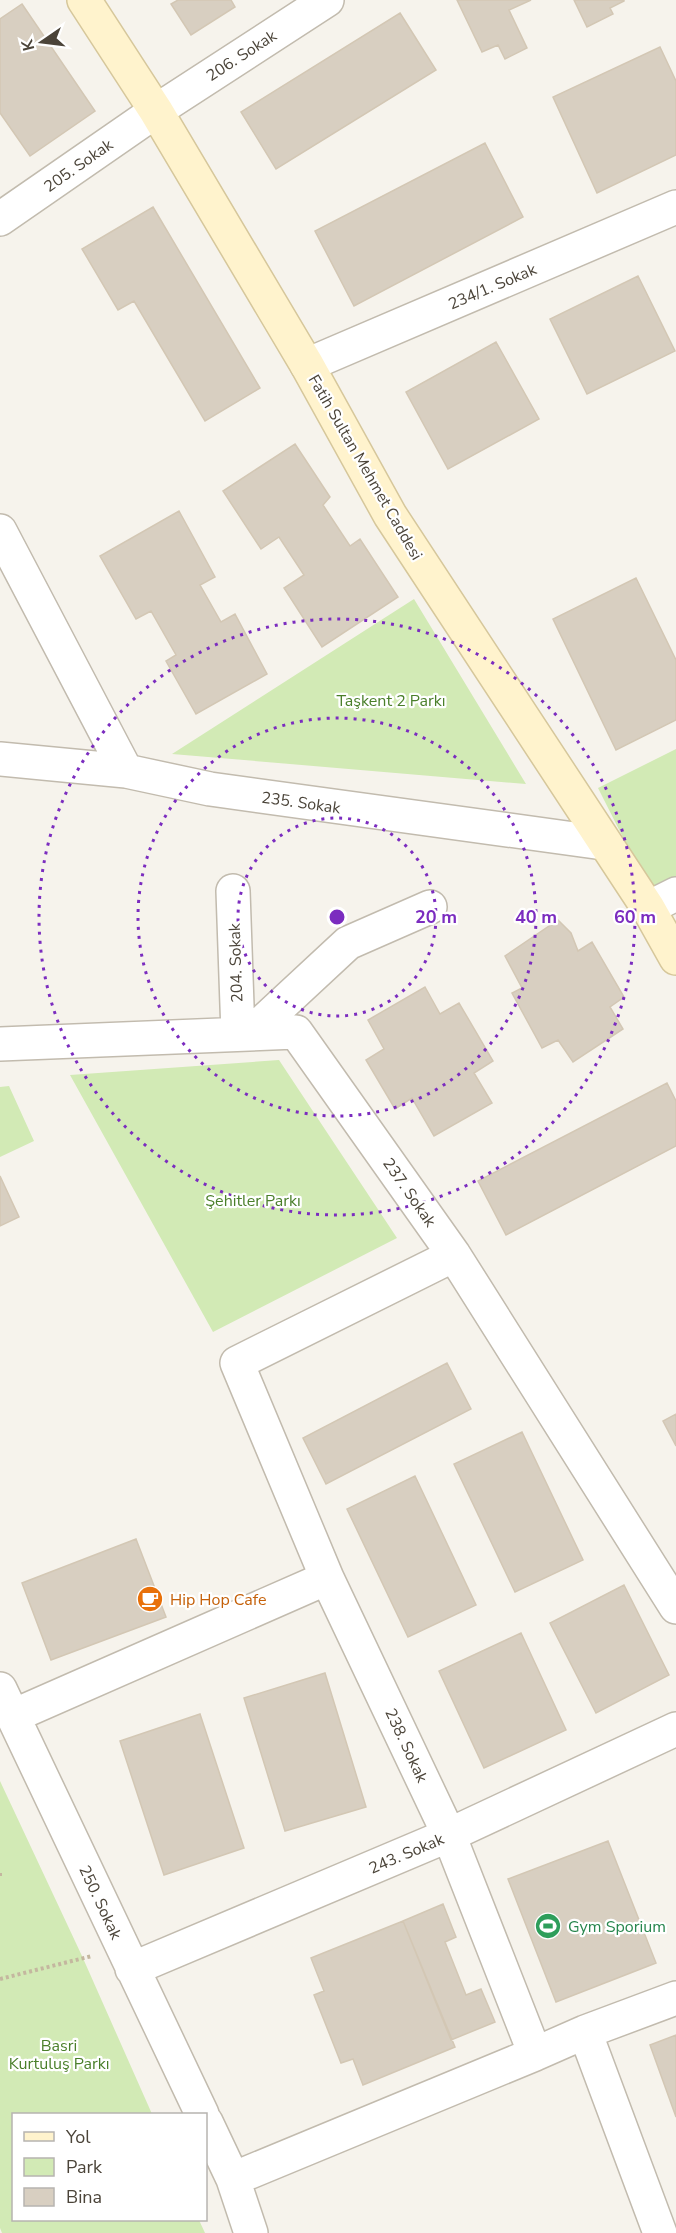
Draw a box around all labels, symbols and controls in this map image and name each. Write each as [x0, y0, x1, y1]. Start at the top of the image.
north arrow [12, 12, 72, 72]
street label: 206. Sokak [202, 24, 282, 87]
text: K [16, 36, 40, 53]
street label: 205. Sokak [40, 133, 118, 198]
street label: 234/1. Sokak [445, 258, 541, 315]
street label: Fatih Sultan Mehmet Caddesi [303, 371, 427, 564]
park label: Taşkent 2 Parkı [336, 690, 446, 712]
street label: 235. Sokak [260, 787, 343, 820]
text: 20 m [415, 905, 457, 929]
text: 40 m [515, 905, 557, 929]
text: 60 m [614, 905, 656, 929]
centre of rings [327, 907, 347, 927]
street label: 204. Sokak [224, 922, 248, 1003]
street label: 237. Sokak [377, 1154, 442, 1232]
park label: Şehitler Parkı [205, 1190, 301, 1212]
cafe icon: Hip Hop Cafe [135, 1584, 165, 1614]
place label: Hip Hop Cafe [170, 1589, 266, 1611]
street label: 238. Sokak [379, 1705, 433, 1787]
street label: 243. Sokak [365, 1828, 448, 1880]
street label: 250. Sokak [73, 1862, 127, 1944]
sports icon: Gym Sporium [533, 1911, 563, 1941]
place label: Gym Sporium [568, 1916, 666, 1938]
park label: Basri Kurtuluş Parkı [9, 2035, 109, 2075]
legend [12, 2113, 207, 2221]
text: Yol [65, 2125, 91, 2149]
text: Park [66, 2155, 103, 2179]
text: Bina [66, 2185, 102, 2209]

